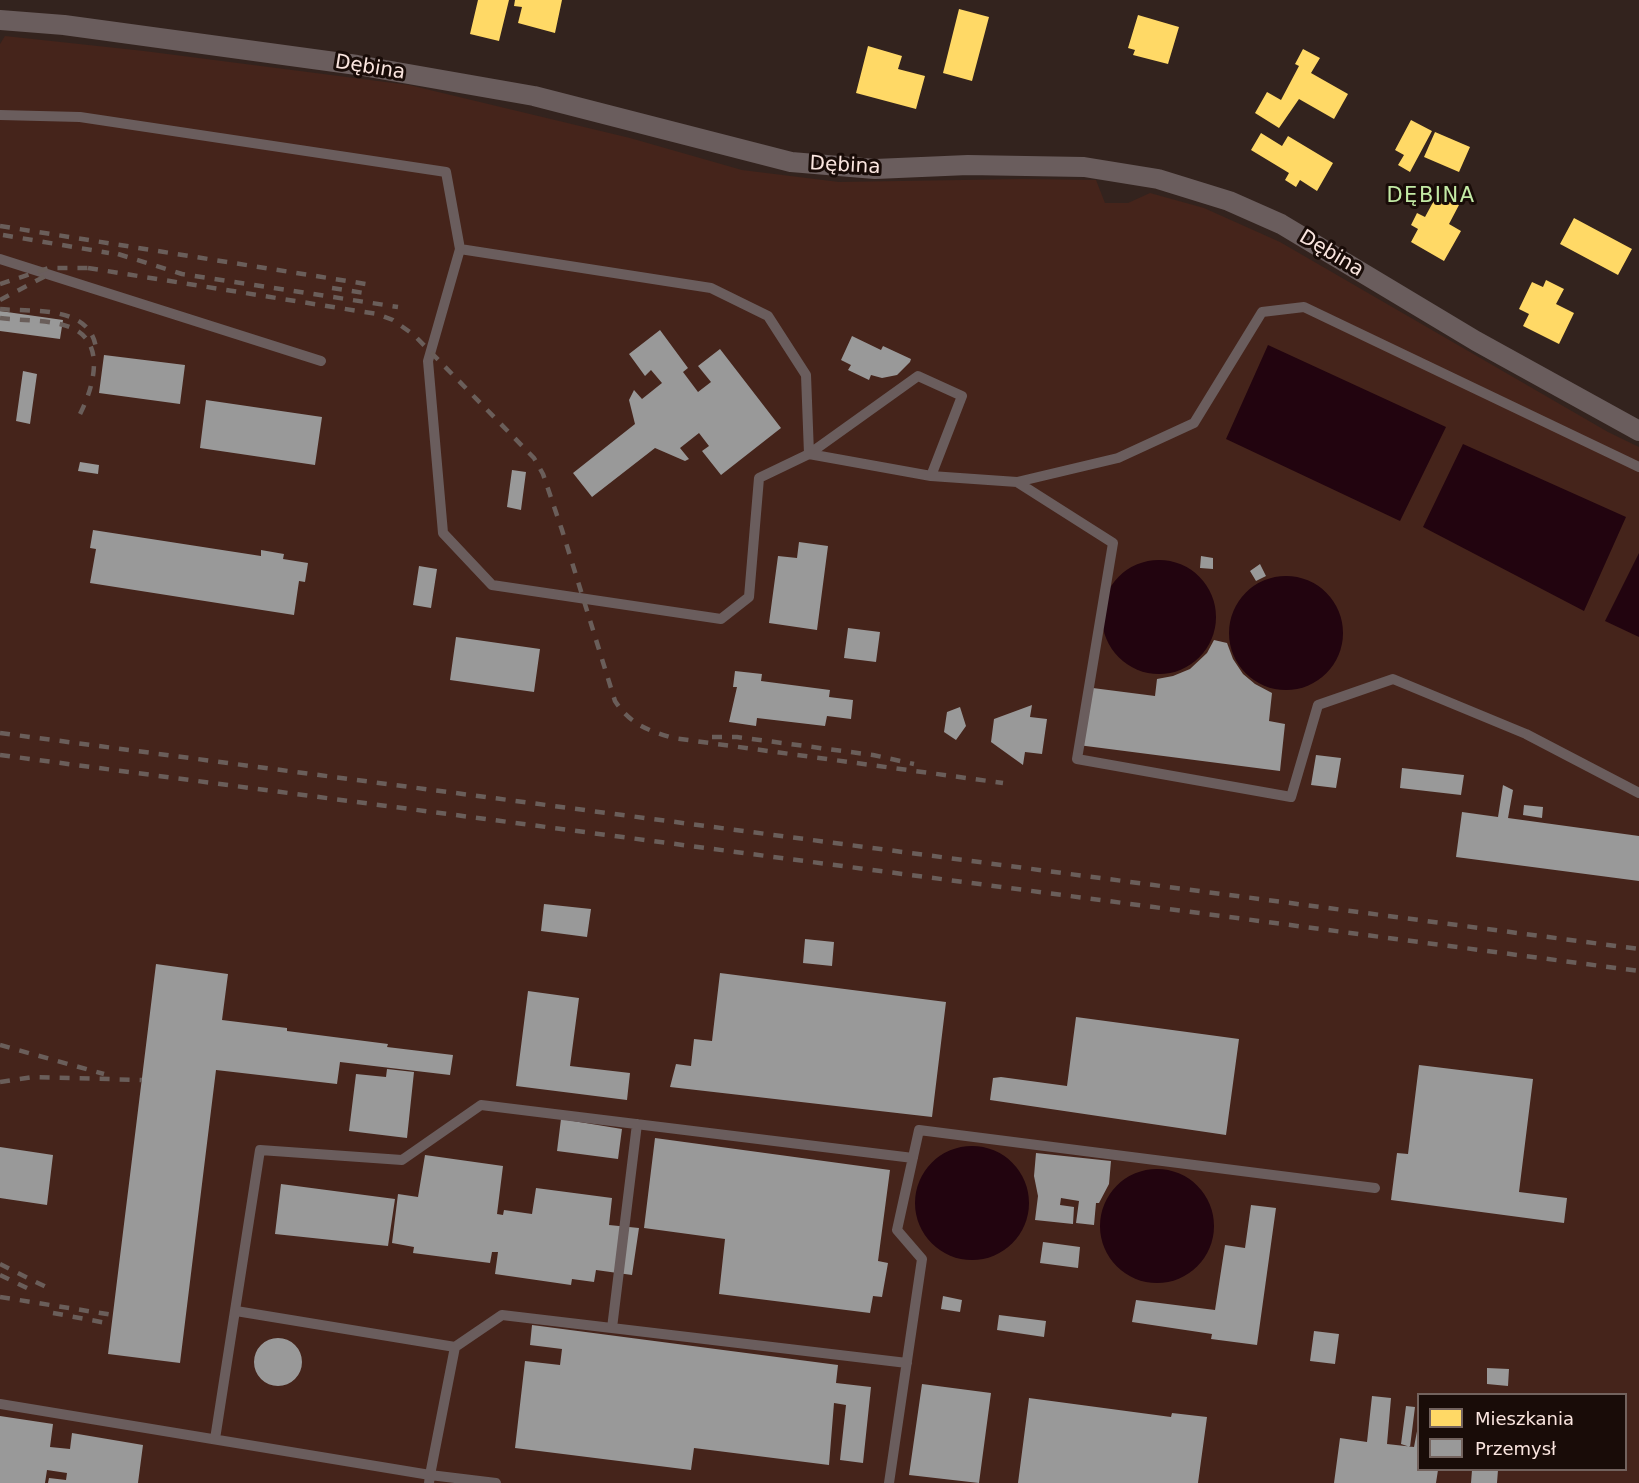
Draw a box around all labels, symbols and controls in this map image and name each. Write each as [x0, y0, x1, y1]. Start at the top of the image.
street label: Dębina [333, 51, 407, 85]
street label: Dębina [809, 152, 881, 180]
district label: DĘBINA [1386, 184, 1476, 210]
street label: Dębina [1294, 225, 1368, 283]
legend [1417, 1393, 1627, 1471]
text: Mieszkania [1475, 1408, 1574, 1429]
text: Przemysł [1475, 1438, 1556, 1459]

